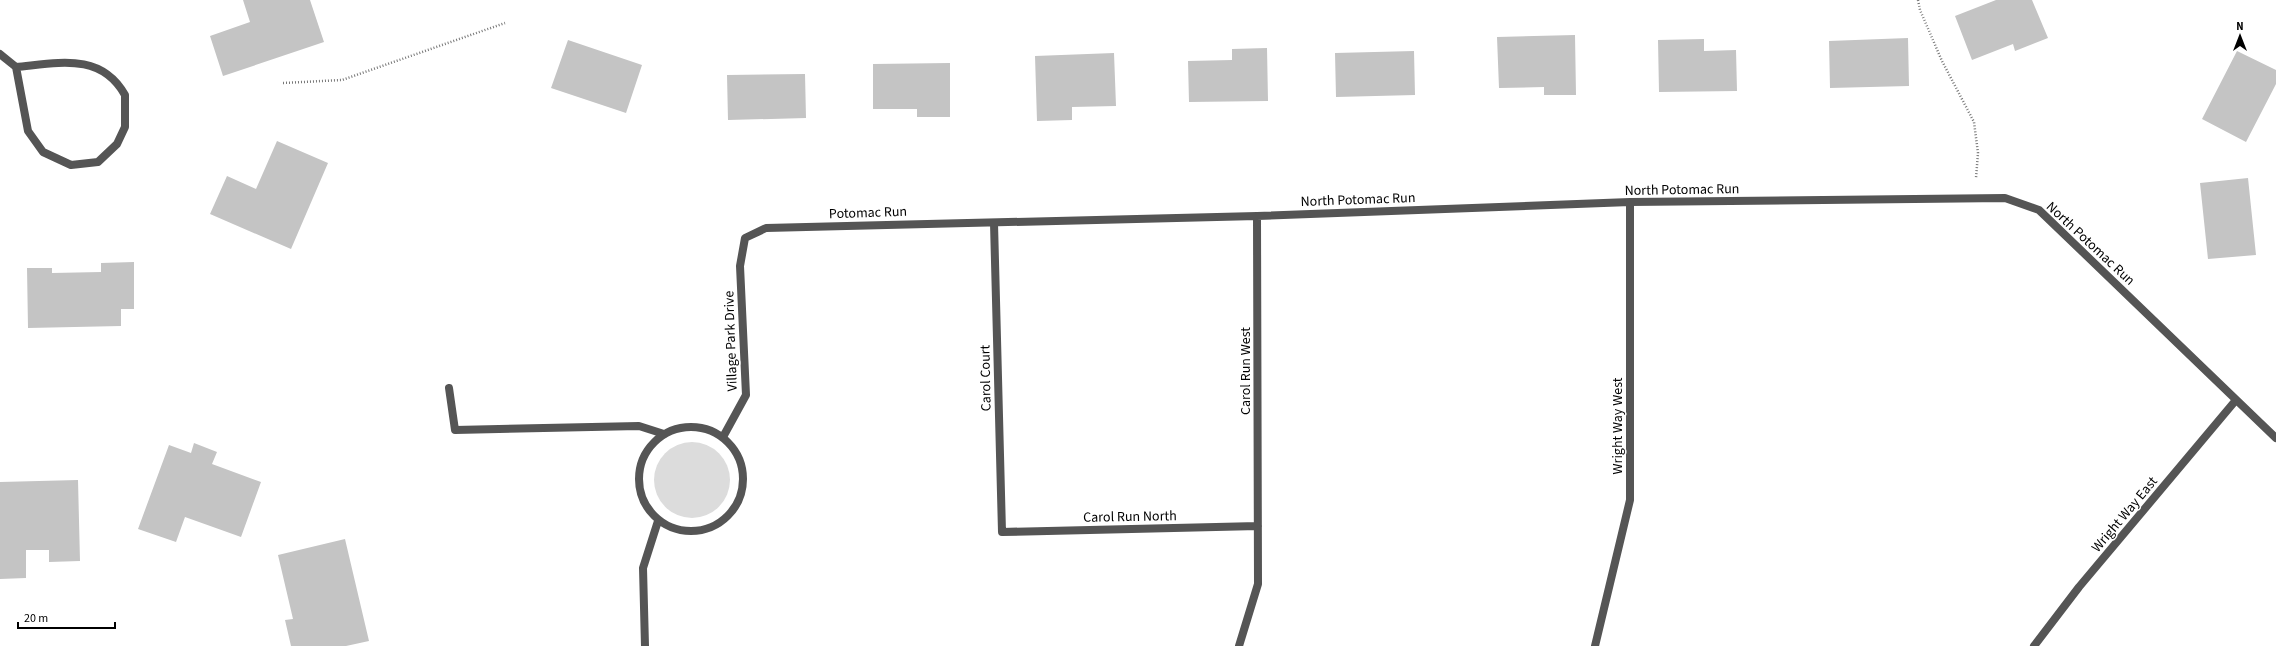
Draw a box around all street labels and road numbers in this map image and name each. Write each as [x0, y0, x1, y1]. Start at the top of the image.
street label: North Potomac Run [1624, 179, 1740, 201]
street label: North Potomac Run [1300, 188, 1416, 212]
street label: North Potomac Run [2042, 197, 2139, 290]
street label: Potomac Run [829, 202, 907, 224]
street label: Village Park Drive [719, 290, 743, 392]
street label: Carol Run West [1236, 327, 1256, 415]
street label: Carol Court [975, 344, 997, 411]
street label: Wright Way West [1608, 377, 1628, 474]
street label: Wright Way East [2087, 472, 2163, 557]
street label: Carol Run North [1083, 506, 1177, 528]

